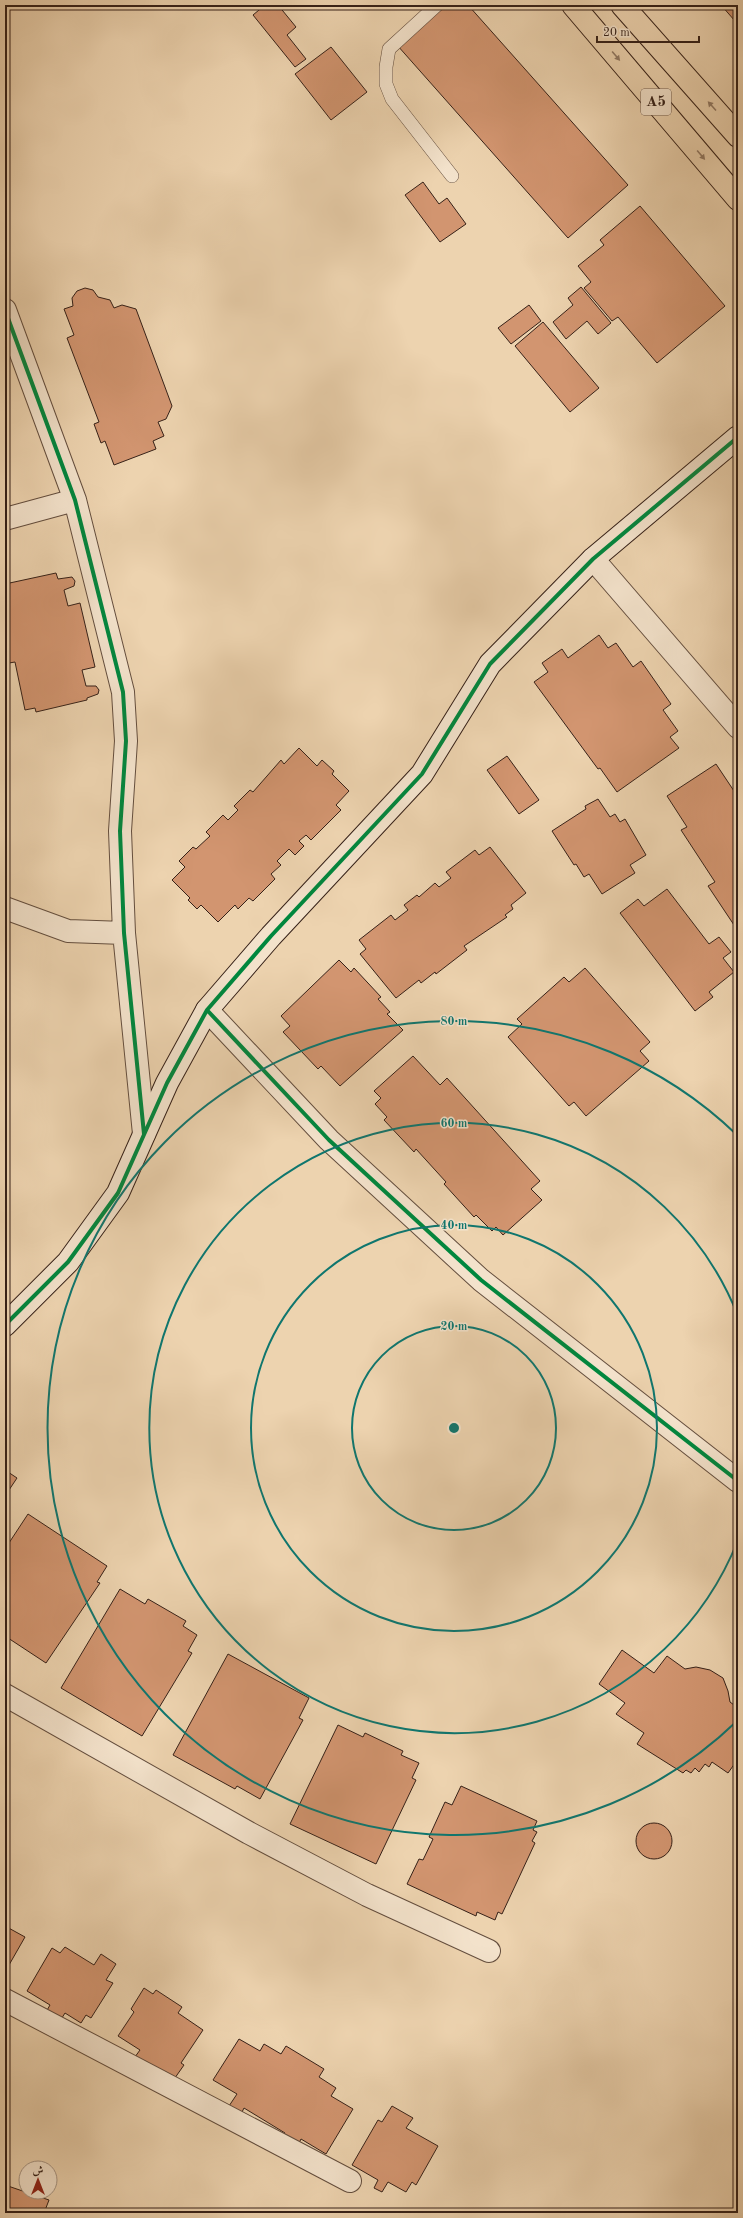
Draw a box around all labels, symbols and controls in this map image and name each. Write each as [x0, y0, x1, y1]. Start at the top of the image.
scale bar [597, 18, 699, 44]
text: 20 m [603, 27, 630, 39]
one-way arrow [612, 51, 621, 61]
road number: A5 [641, 89, 671, 115]
one-way arrow [708, 102, 717, 111]
one-way arrow [696, 150, 705, 160]
text: 80 m [441, 1016, 468, 1028]
text: 60 m [441, 1118, 468, 1130]
text: 40 m [441, 1220, 468, 1232]
text: 20 m [441, 1321, 468, 1333]
centre of rings [447, 1421, 461, 1435]
north arrow [18, 2160, 58, 2200]
text: ش [33, 2166, 44, 2177]

